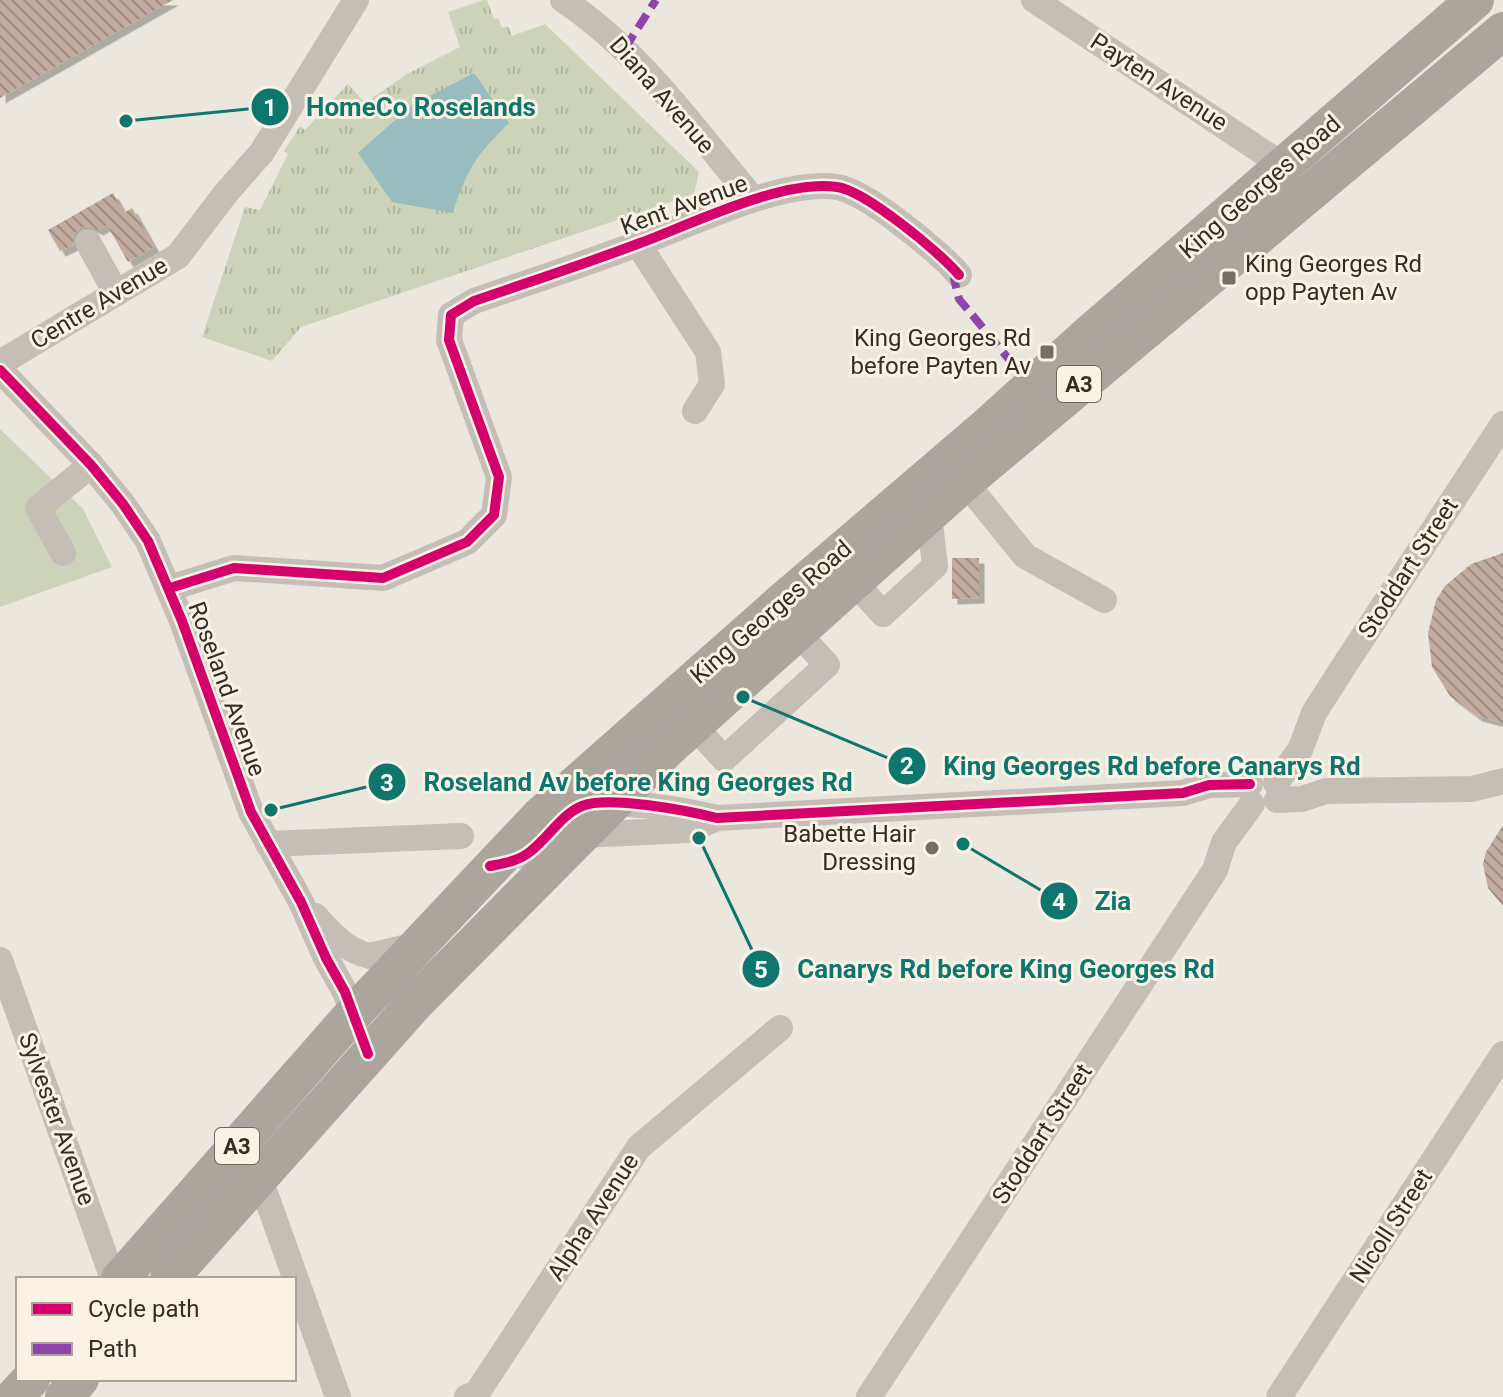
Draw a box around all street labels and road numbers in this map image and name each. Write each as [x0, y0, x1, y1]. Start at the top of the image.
street label: Payten Avenue [1085, 27, 1233, 137]
street label: Diana Avenue [604, 31, 720, 159]
street label: King Georges Road [1174, 110, 1346, 264]
street label: Kent Avenue [617, 169, 751, 241]
street label: Centre Avenue [26, 251, 172, 355]
road number: A3 [1057, 366, 1101, 402]
street label: Stoddart Street [1352, 493, 1464, 643]
street label: King Georges Road [685, 535, 857, 689]
street label: Roseland Avenue [182, 598, 272, 780]
street label: Sylvester Avenue [13, 1029, 101, 1209]
street label: Stoddart Street [986, 1059, 1098, 1209]
road number: A3 [215, 1128, 259, 1164]
street label: Alpha Avenue [542, 1148, 644, 1286]
street label: Nicoll Street [1344, 1164, 1438, 1288]

